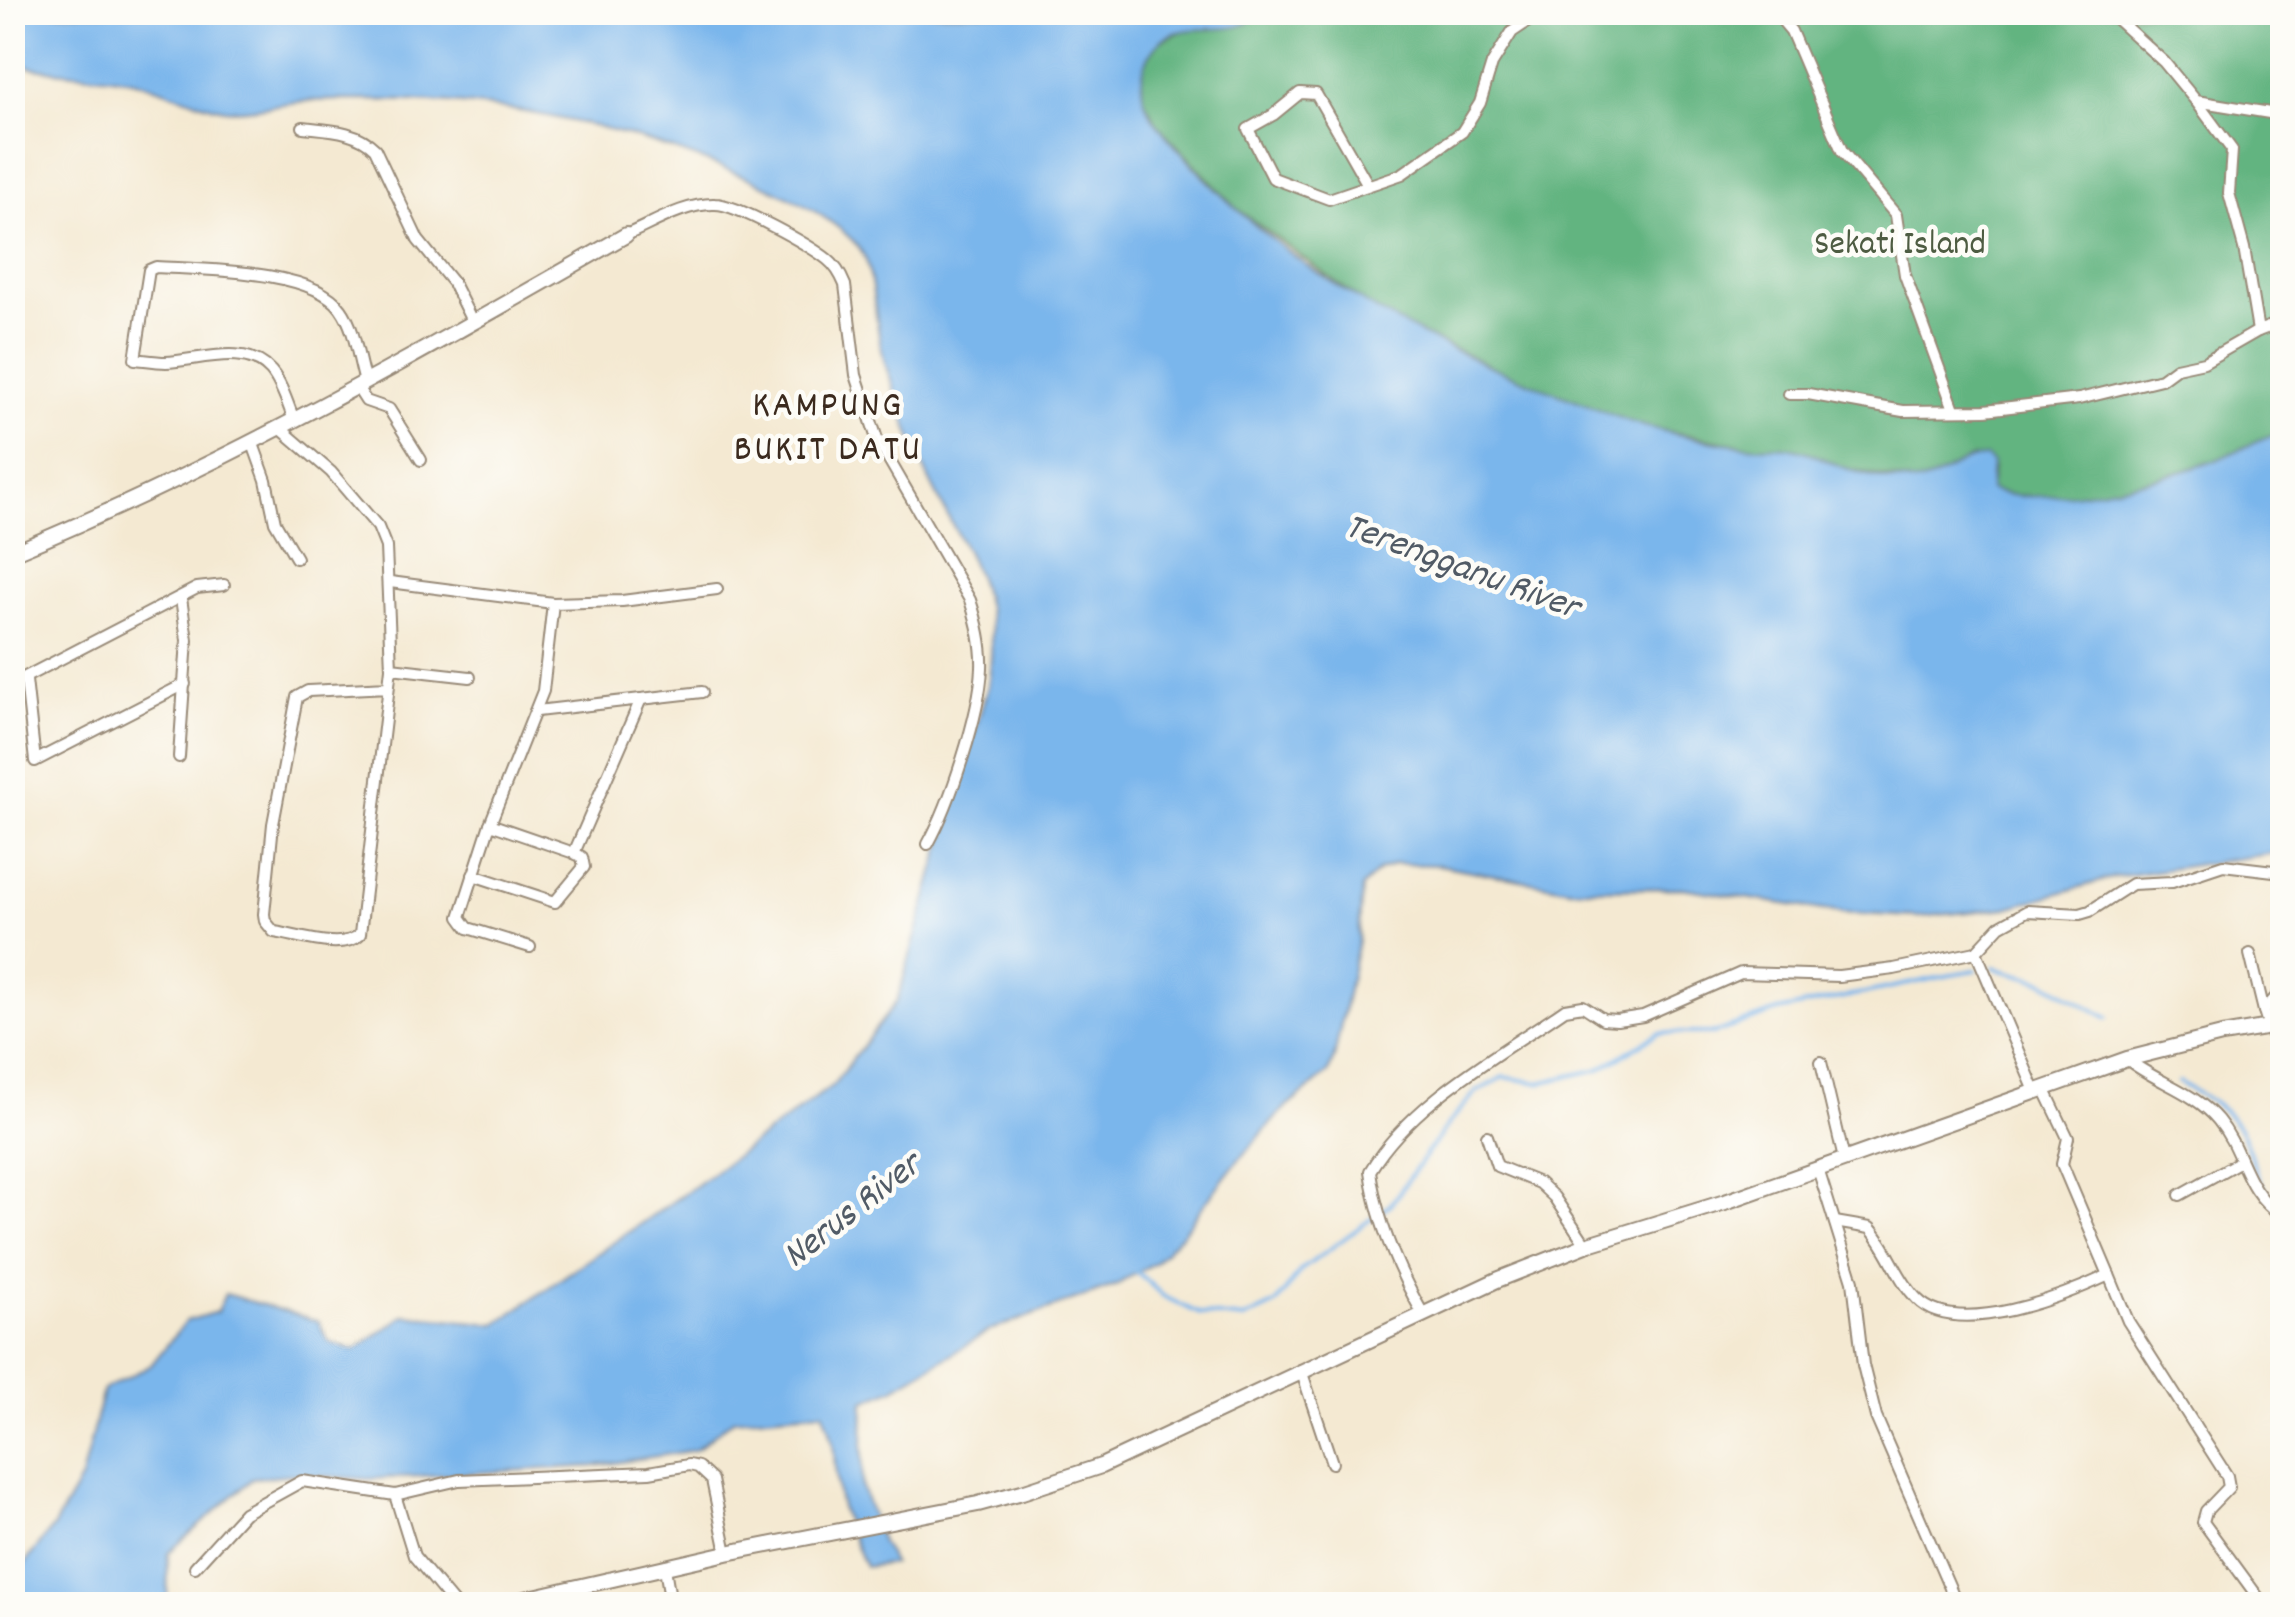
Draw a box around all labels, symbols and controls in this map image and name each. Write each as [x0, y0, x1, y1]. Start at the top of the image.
park label: Sekati Island [1814, 221, 1986, 271]
district label: KAMPUNG BUKIT DATU [734, 380, 922, 479]
water label: Terengganu River [1336, 501, 1590, 638]
water label: Nerus River [772, 1138, 938, 1284]

